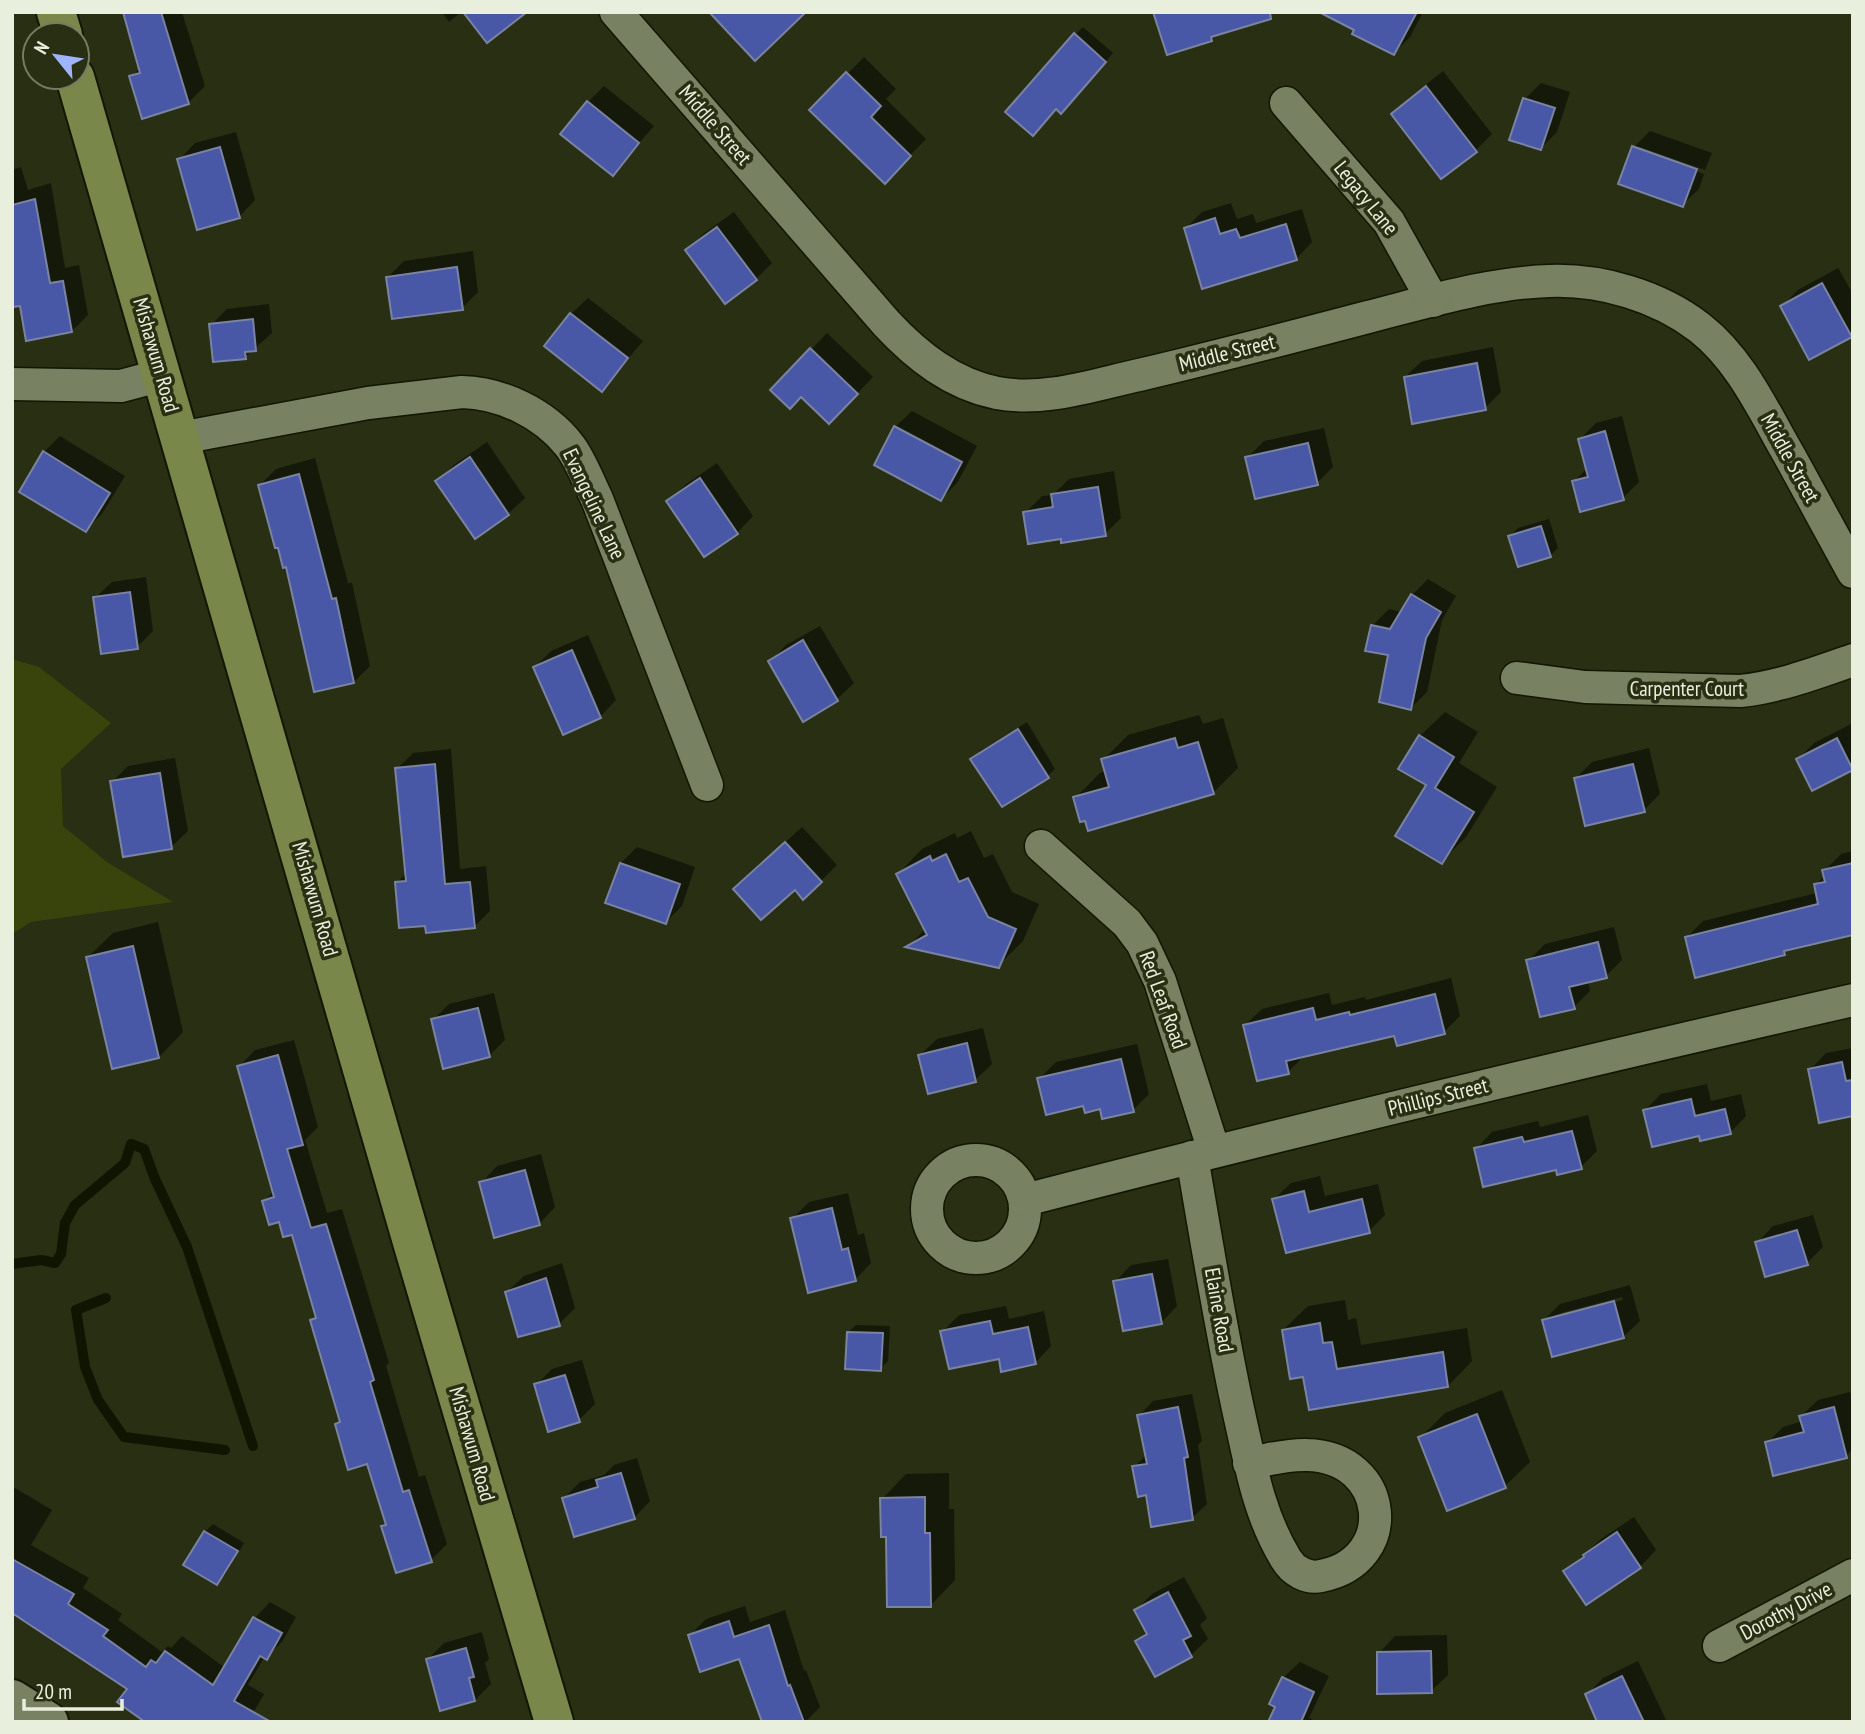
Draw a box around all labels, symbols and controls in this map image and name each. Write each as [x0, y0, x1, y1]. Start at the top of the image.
north arrow [21, 21, 91, 91]
text: N [28, 37, 54, 58]
street label: Middle Street [673, 79, 758, 171]
street label: Legacy Lane [1328, 155, 1404, 240]
street label: Mishawum Road [127, 294, 186, 415]
street label: Middle Street [1176, 328, 1278, 377]
street label: Middle Street [1755, 409, 1826, 507]
street label: Evangeline Lane [557, 444, 632, 563]
street label: Carpenter Court [1630, 675, 1744, 702]
street label: Mishawum Road [286, 838, 345, 959]
street label: Red Leaf Road [1133, 947, 1194, 1052]
street label: Phillips Street [1385, 1071, 1491, 1122]
street label: Elaine Road [1199, 1266, 1240, 1354]
street label: Mishawum Road [443, 1383, 502, 1504]
street label: Dorothy Drive [1735, 1575, 1836, 1646]
scale bar [24, 1668, 122, 1712]
text: 20 m [35, 1678, 72, 1705]

